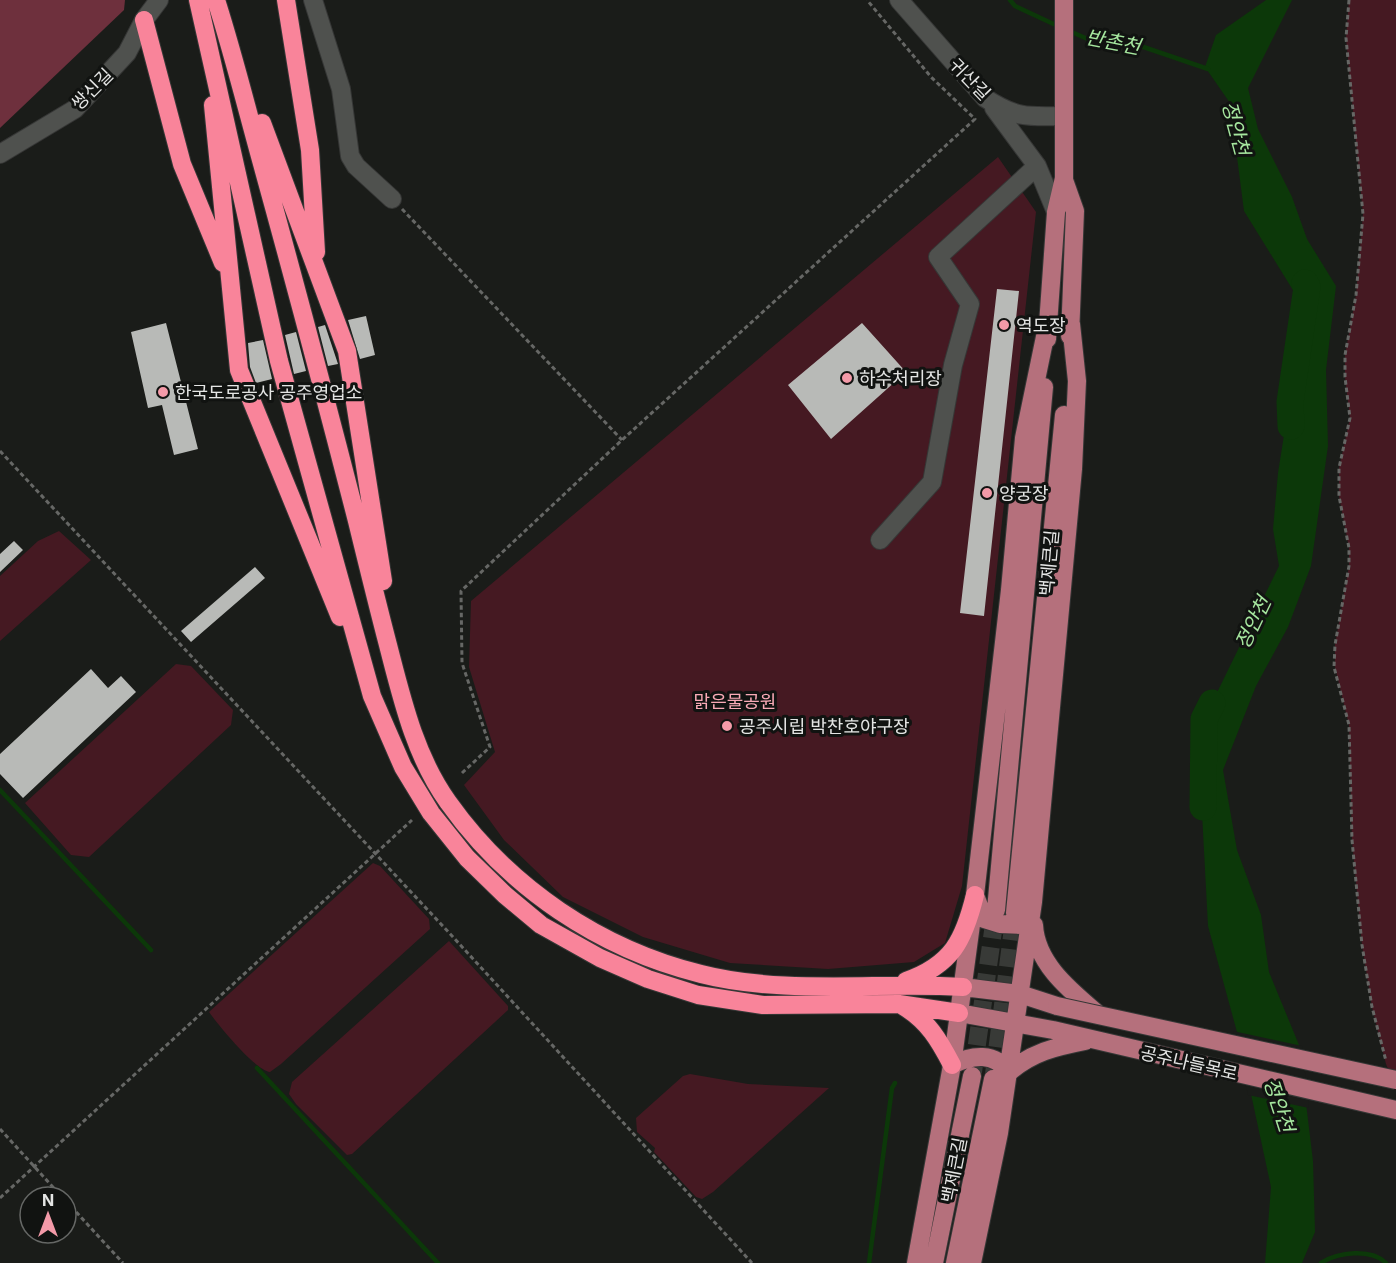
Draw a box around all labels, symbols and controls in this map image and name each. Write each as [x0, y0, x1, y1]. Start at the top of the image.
water label: 반촌천 [1084, 25, 1145, 60]
street label: 귀산길 [945, 54, 995, 104]
street label: 쌍신길 [67, 64, 117, 114]
water label: 정안천 [1217, 98, 1255, 160]
place label: 역도장 [1016, 315, 1066, 336]
marker: 역도장 [997, 318, 1011, 332]
place label: 하수처리장 [859, 368, 942, 389]
marker: 하수처리장 [840, 371, 854, 385]
place label: 한국도로공사 공주영업소 [175, 382, 362, 403]
marker: 한국도로공사 공주영업소 [156, 385, 170, 399]
place label: 양궁장 [999, 483, 1049, 504]
marker: 양궁장 [980, 486, 994, 500]
street label: 백제큰길 [1036, 529, 1062, 597]
water label: 정안천 [1230, 591, 1277, 653]
park label: 맑은물공원 [694, 691, 776, 712]
place label: 공주시립 박찬호야구장 [739, 716, 910, 737]
marker: 공주시립 박찬호야구장 [720, 719, 734, 733]
street label: 공주나들목로 [1138, 1042, 1240, 1084]
water label: 정안천 [1259, 1075, 1300, 1137]
street label: 백제큰길 [937, 1135, 971, 1205]
north arrow [18, 1185, 78, 1245]
text: N [42, 1190, 54, 1210]

